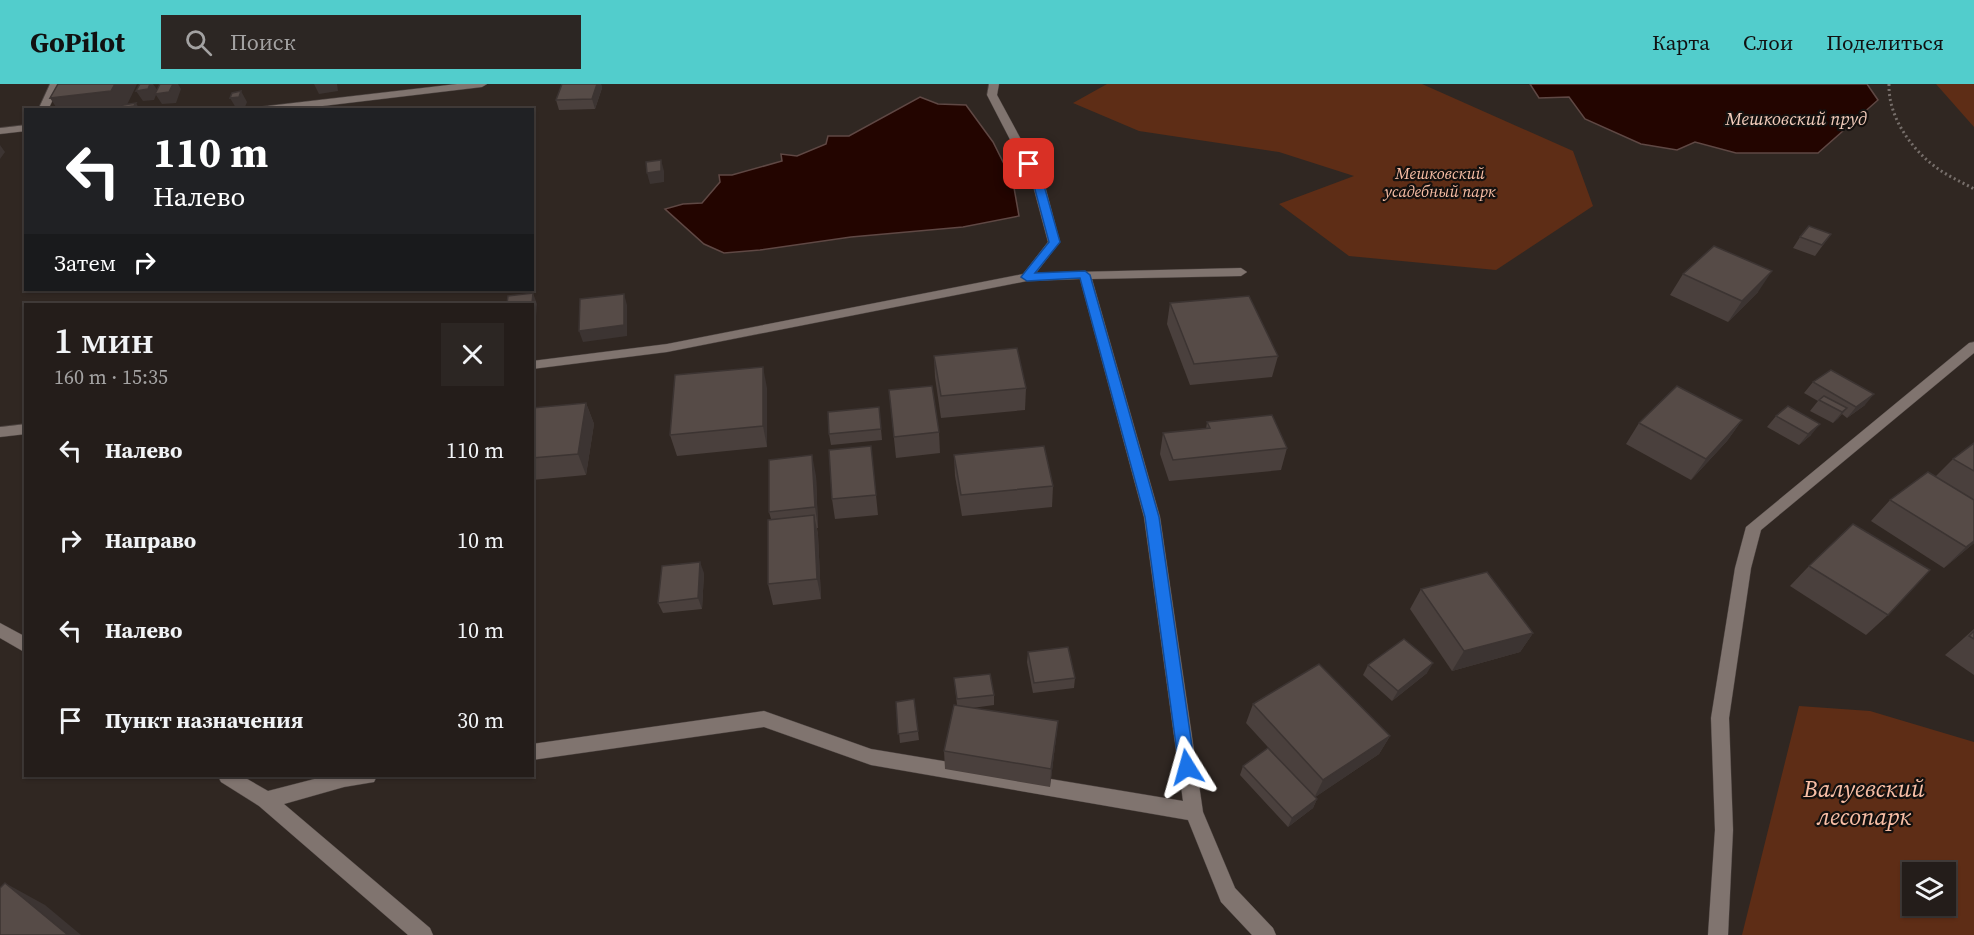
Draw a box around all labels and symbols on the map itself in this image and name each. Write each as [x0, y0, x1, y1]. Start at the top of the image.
water label: Мешковский пруд [1724, 106, 1867, 131]
pin [1003, 138, 1054, 189]
park label: Мешковский усадебный парк [1382, 162, 1496, 202]
position arrow [1155, 735, 1219, 799]
park label: Валуевский лесопарк [1802, 772, 1925, 833]

